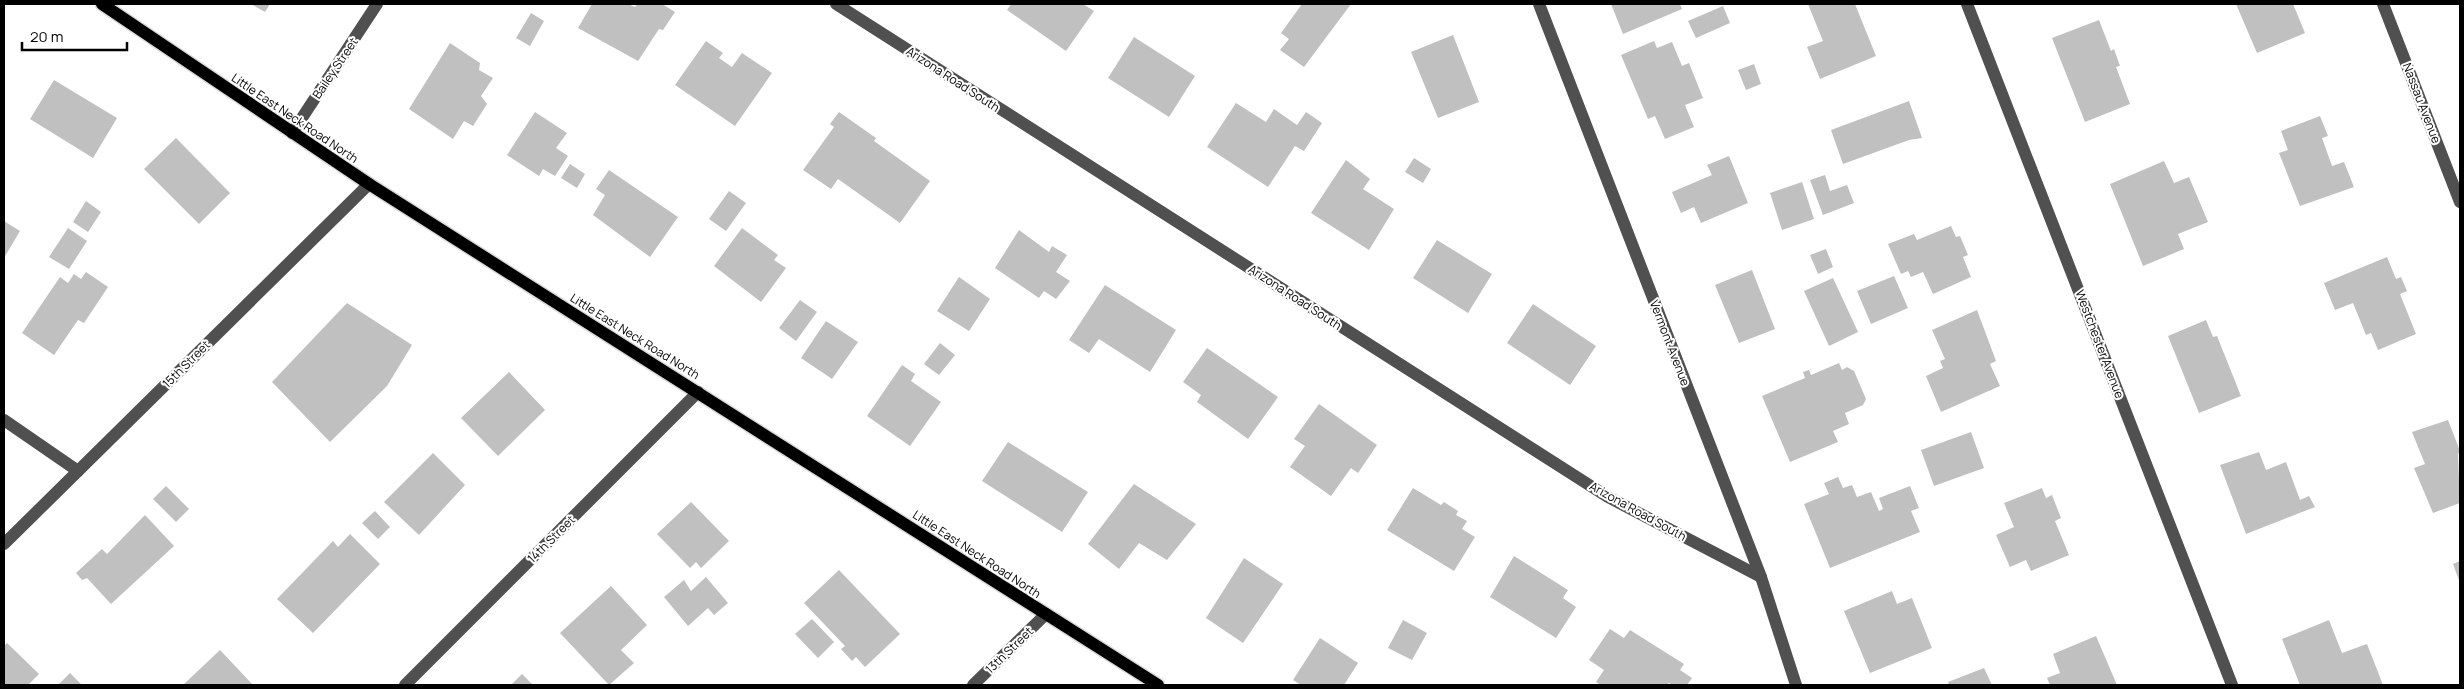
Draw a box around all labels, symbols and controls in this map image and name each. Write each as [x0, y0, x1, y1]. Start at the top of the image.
scale bar [22, 20, 128, 52]
text: 20 m [30, 26, 63, 47]
street label: Bailey Street [308, 34, 362, 102]
street label: Arizona Road South [903, 42, 1003, 116]
street label: Nassau Avenue [2399, 60, 2445, 146]
street label: Little East Neck Road North [228, 69, 362, 167]
street label: Arizona Road South [1245, 260, 1345, 334]
street label: Westchester Avenue [2071, 287, 2129, 401]
street label: Little East Neck Road North [567, 289, 703, 383]
street label: Vermont Avenue [1646, 298, 1694, 388]
street label: 15th Street [158, 336, 214, 392]
street label: Arizona Road South [1587, 477, 1689, 545]
street label: Little East Neck Road North [910, 506, 1044, 602]
street label: 14th Street [523, 511, 579, 567]
street label: 13th Street [981, 623, 1037, 677]

